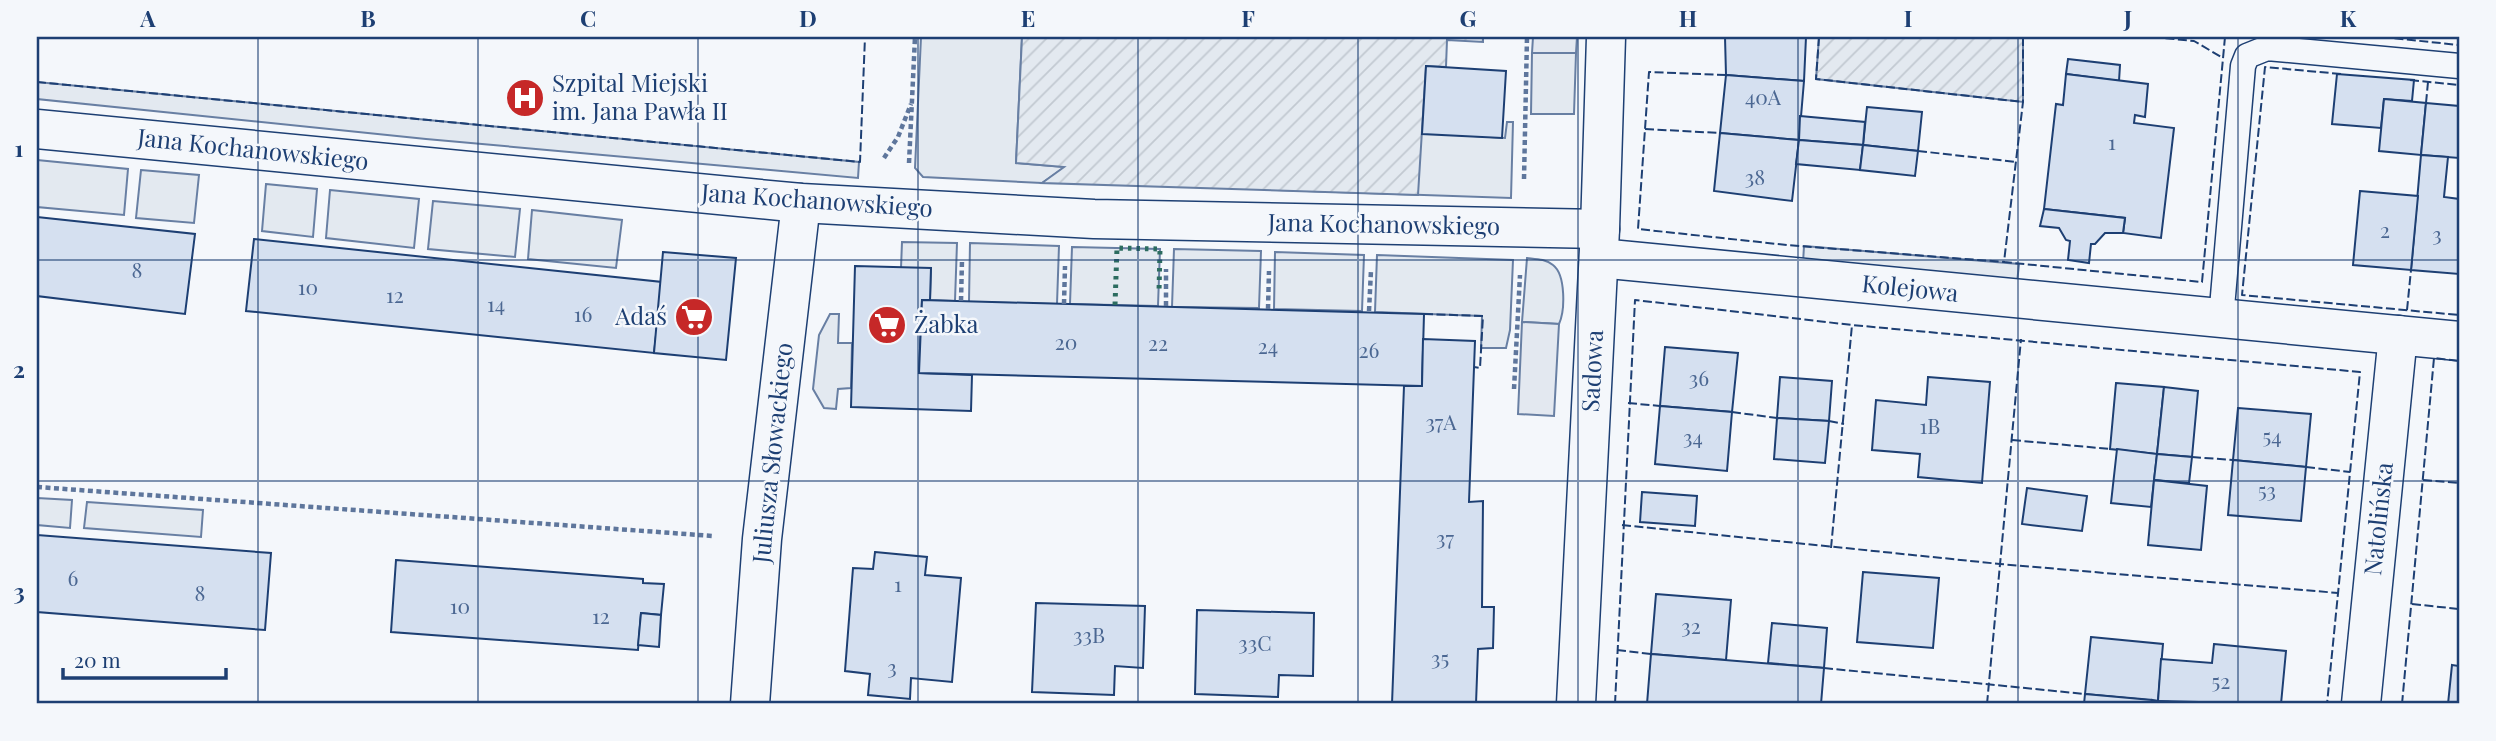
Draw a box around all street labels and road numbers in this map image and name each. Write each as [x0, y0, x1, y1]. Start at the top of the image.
street label: Jana Kochanowskiego [135, 120, 370, 176]
street label: Jana Kochanowskiego [699, 175, 934, 223]
street label: Jana Kochanowskiego [1267, 205, 1500, 241]
street label: Kolejowa [1860, 266, 1960, 308]
street label: Sadowa [1573, 329, 1609, 413]
street label: Juliusza Słowackiego [743, 341, 799, 566]
street label: Natolińska [2355, 461, 2399, 577]

